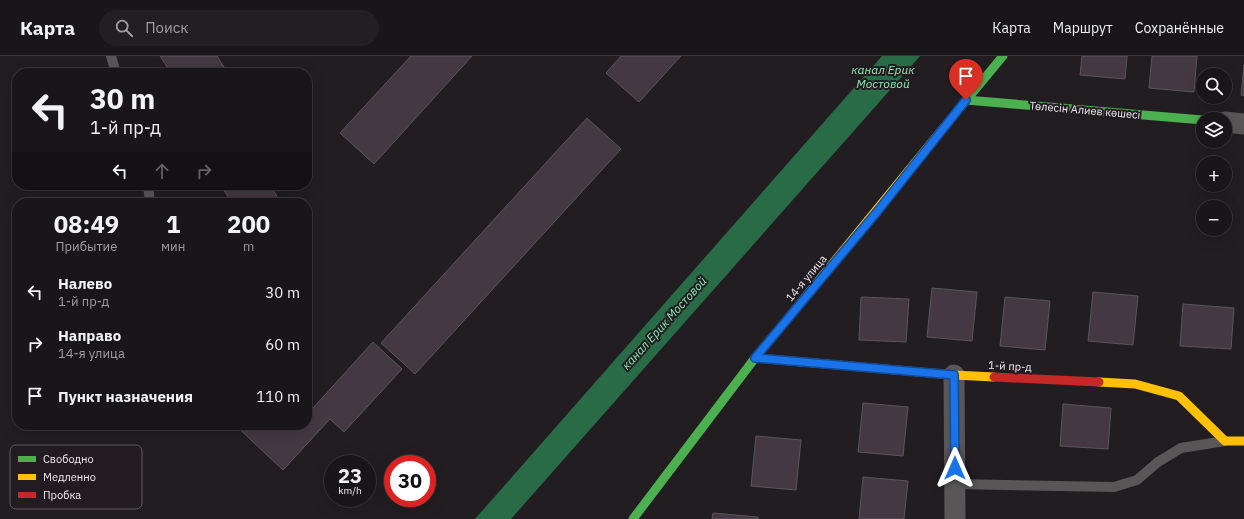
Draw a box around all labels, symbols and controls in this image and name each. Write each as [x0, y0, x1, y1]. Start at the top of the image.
search box [99, 10, 379, 46]
text: Карта [20, 16, 75, 40]
icon: search [113, 17, 135, 39]
text: Поиск [145, 18, 189, 37]
text: Карта [992, 19, 1031, 37]
text: Маршрут [1053, 19, 1113, 37]
text: Сохранённые [1135, 19, 1224, 37]
pin [949, 59, 983, 100]
water label: канал Ерик Мостовой [851, 62, 915, 91]
icon: arrive [955, 65, 977, 87]
map controls [1196, 68, 1232, 236]
button: search [1196, 68, 1232, 104]
text: 30 m [90, 80, 155, 117]
icon: left [24, 84, 76, 136]
street label: Төлесін Алиев көшесі [1029, 98, 1141, 122]
button: layers [1196, 112, 1232, 148]
text: 1-й пр-д [90, 116, 161, 139]
button: + [1196, 156, 1232, 192]
icon: left [109, 160, 131, 182]
icon: ahead [151, 160, 173, 182]
icon: right [193, 160, 215, 182]
button: − [1196, 200, 1232, 236]
text: 08:49 [54, 208, 119, 240]
text: 1 [166, 208, 180, 240]
text: 200 [227, 208, 270, 240]
text: Прибытие [56, 238, 117, 255]
text: мин [161, 238, 185, 255]
text: m [243, 238, 254, 255]
street label: 14-я улица [782, 252, 830, 304]
water label: канал Ерик Мостовой [618, 273, 710, 372]
text: Налево [58, 274, 112, 293]
icon: left [24, 281, 46, 303]
text: 30 m [265, 283, 300, 302]
text: 1-й пр-д [58, 293, 109, 310]
text: Направо [58, 326, 121, 345]
icon: right [24, 333, 46, 355]
text: 60 m [265, 335, 300, 354]
text: 14-я улица [58, 345, 125, 362]
street label: 1-й пр-д [988, 358, 1032, 374]
icon: arrive [24, 385, 46, 407]
text: Пункт назначения [58, 387, 193, 406]
text: 110 m [256, 387, 300, 406]
legend [10, 445, 142, 509]
position arrow [934, 447, 976, 489]
text: Свободно [43, 452, 94, 466]
speed limit sign: 30 [384, 455, 436, 507]
text: 23 [338, 462, 362, 489]
text: Медленно [43, 470, 96, 484]
text: km/h [338, 484, 362, 497]
text: Пробка [43, 488, 81, 502]

